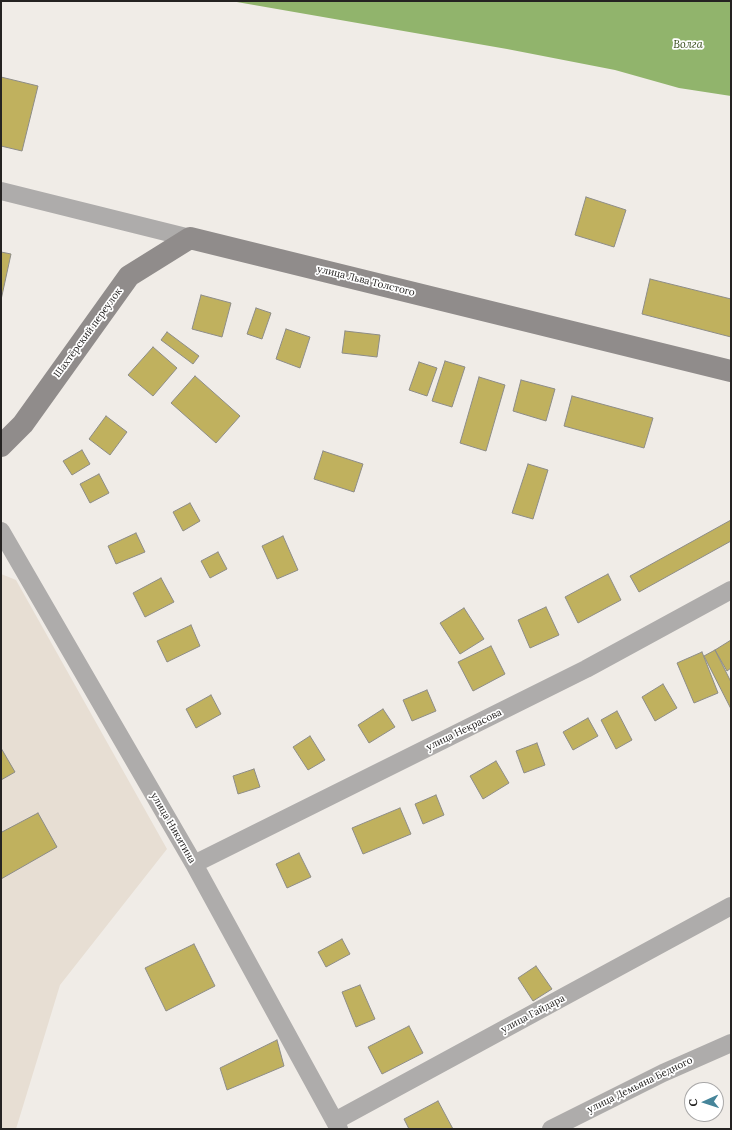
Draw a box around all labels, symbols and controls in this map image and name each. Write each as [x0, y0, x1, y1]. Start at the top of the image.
water label: Волга [673, 38, 703, 52]
street label: улица Льва Толстого [316, 263, 416, 299]
street label: Шахтёрский переулок [51, 286, 125, 380]
street label: улица Некрасова [424, 707, 504, 753]
street label: улица Никитина [148, 791, 198, 865]
street label: улица Гайдара [499, 992, 567, 1036]
street label: улица Демьяна Бедного [585, 1054, 695, 1116]
north arrow [684, 1082, 724, 1122]
text: С [686, 1098, 700, 1107]

